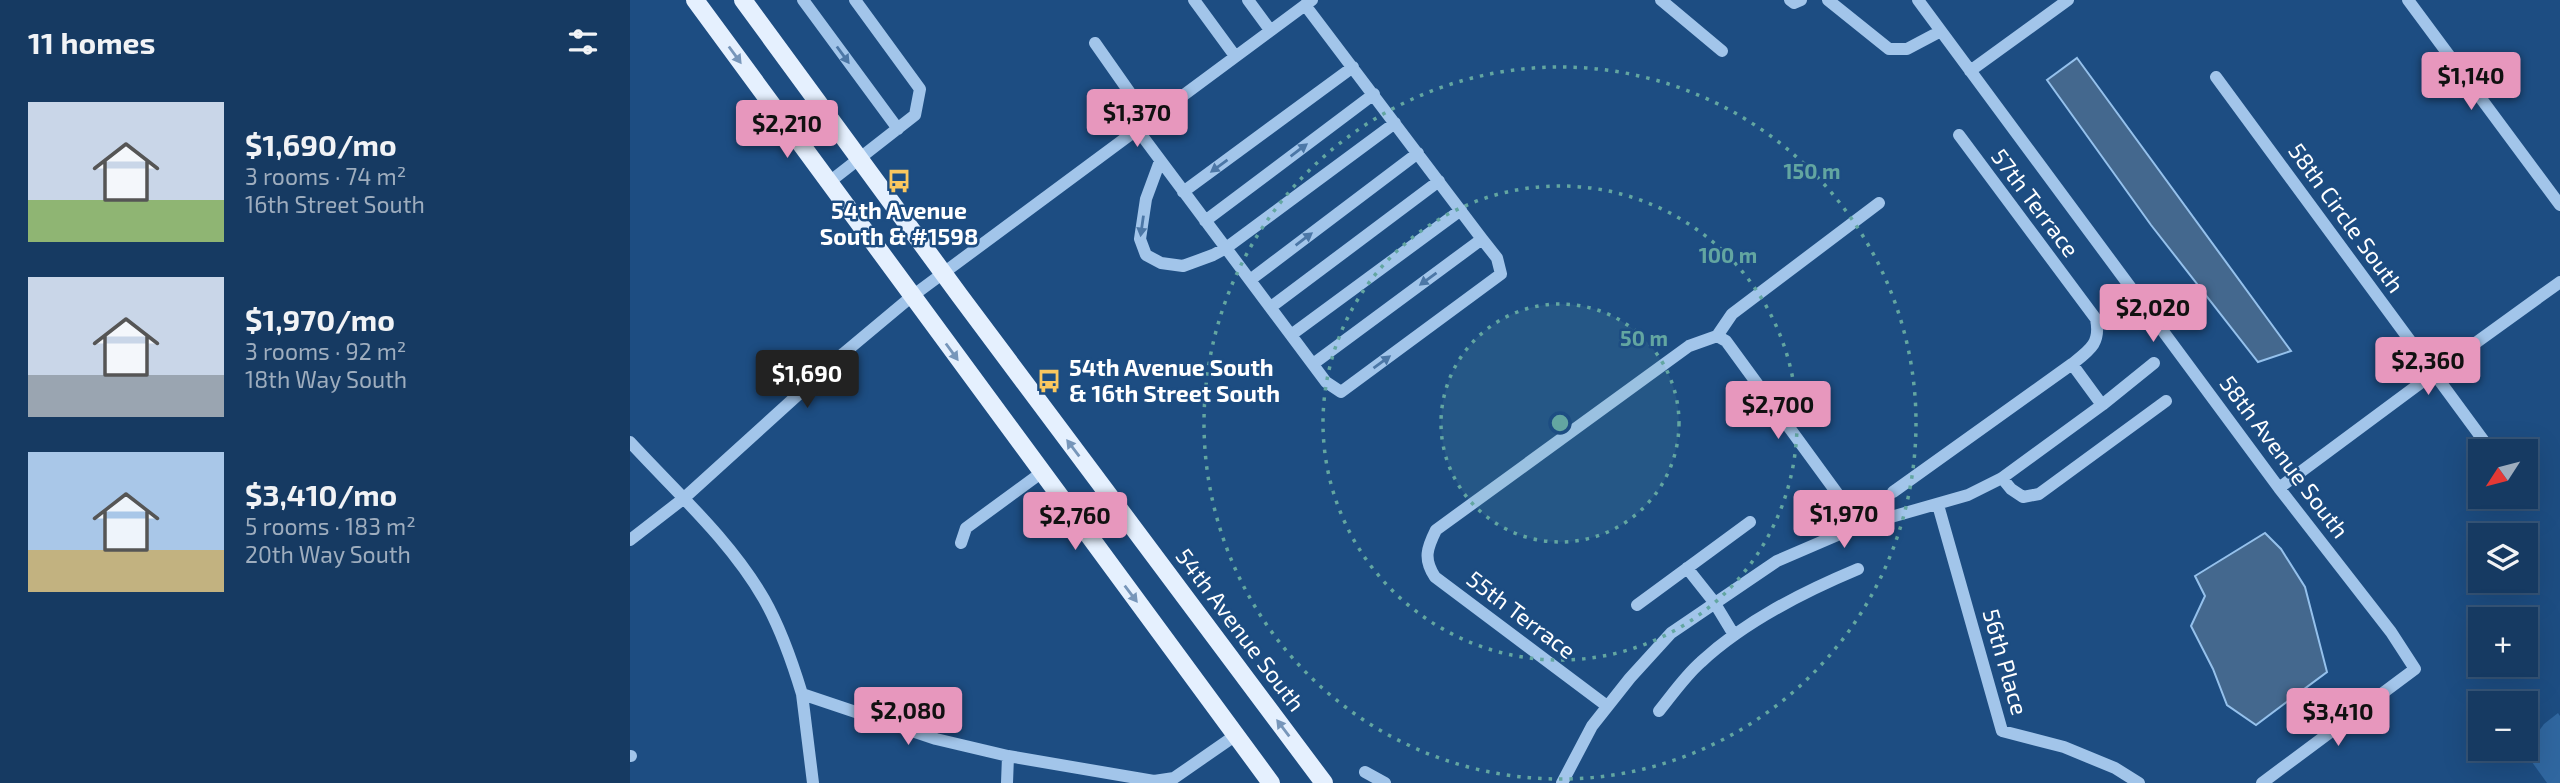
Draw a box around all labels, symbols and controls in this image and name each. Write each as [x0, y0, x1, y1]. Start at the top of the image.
icon: filters [564, 23, 602, 61]
text: 11 homes [28, 24, 155, 60]
one-way arrow [728, 46, 742, 64]
one-way arrow [836, 46, 850, 64]
pin: $1,140 [2414, 52, 2528, 112]
text: $1,140 [2438, 61, 2504, 89]
pin: $1,370 [1080, 90, 1194, 149]
text: $1,370 [1103, 98, 1171, 126]
pin: $2,210 [730, 100, 844, 160]
text: $2,210 [752, 109, 822, 137]
text: $1,690/mo [245, 126, 397, 162]
icon: home [84, 130, 168, 214]
street label: 58th Circle South [2283, 137, 2410, 298]
street label: 57th Terrace [1986, 143, 2086, 262]
one-way arrow [1290, 144, 1308, 158]
one-way arrow [1210, 158, 1228, 172]
text: 150 m [1784, 158, 1840, 183]
text: 3 rooms · 74 m² [245, 162, 406, 190]
bus stop icon: 54th Avenue South & #1598 [885, 167, 913, 195]
text: 16th Street South [245, 190, 425, 218]
place label: 54th Avenue South & #1598 [820, 196, 978, 250]
one-way arrow [1136, 215, 1147, 237]
one-way arrow [1295, 231, 1313, 246]
text: 100 m [1699, 242, 1757, 267]
one-way arrow [1418, 272, 1437, 286]
pin: $2,020 [2096, 284, 2210, 344]
text: $2,020 [2116, 293, 2190, 321]
text: $1,970/mo [245, 301, 395, 337]
icon: home [84, 305, 168, 389]
text: 50 m [1620, 325, 1668, 350]
text: 3 rooms · 92 m² [245, 337, 406, 365]
pin: $2,360 [2371, 338, 2485, 397]
one-way arrow [945, 343, 959, 361]
text: $2,360 [2391, 346, 2465, 374]
pin: $1,690 [750, 350, 864, 410]
place label: 54th Avenue South & 16th Street South [1069, 353, 1280, 407]
one-way arrow [1373, 355, 1391, 369]
text: $1,690 [772, 359, 842, 387]
text: 18th Way South [245, 365, 407, 393]
bus stop icon: 54th Avenue South & 16th Street South [1035, 367, 1063, 395]
street label: 58th Avenue South [2215, 370, 2355, 543]
pin: $2,700 [1721, 382, 1835, 441]
text: $2,700 [1742, 390, 1814, 418]
centre of rings [1548, 411, 1572, 435]
one-way arrow [1067, 439, 1081, 457]
north arrow [2468, 439, 2538, 509]
map controls [2468, 439, 2538, 761]
text: $3,410/mo [245, 476, 397, 512]
icon: home [84, 480, 168, 564]
pin: $1,970 [1787, 490, 1901, 550]
pin: $2,760 [1018, 492, 1132, 552]
text: $1,970 [1809, 499, 1879, 527]
text: $2,760 [1039, 501, 1111, 529]
text: 5 rooms · 183 m² [245, 512, 416, 540]
button: layers [2468, 523, 2538, 593]
text: 20th Way South [245, 540, 411, 568]
street label: 54th Avenue South [1170, 542, 1311, 716]
street label: 55th Terrace [1462, 564, 1582, 664]
one-way arrow [1123, 585, 1137, 603]
street label: 56th Place [1977, 605, 2034, 718]
button: + [2468, 607, 2538, 677]
pin: $2,080 [851, 688, 965, 747]
pin: $3,410 [2281, 688, 2395, 748]
button: − [2468, 691, 2538, 761]
text: $2,080 [870, 696, 946, 724]
text: $3,410 [2303, 697, 2373, 725]
one-way arrow [1276, 719, 1290, 737]

